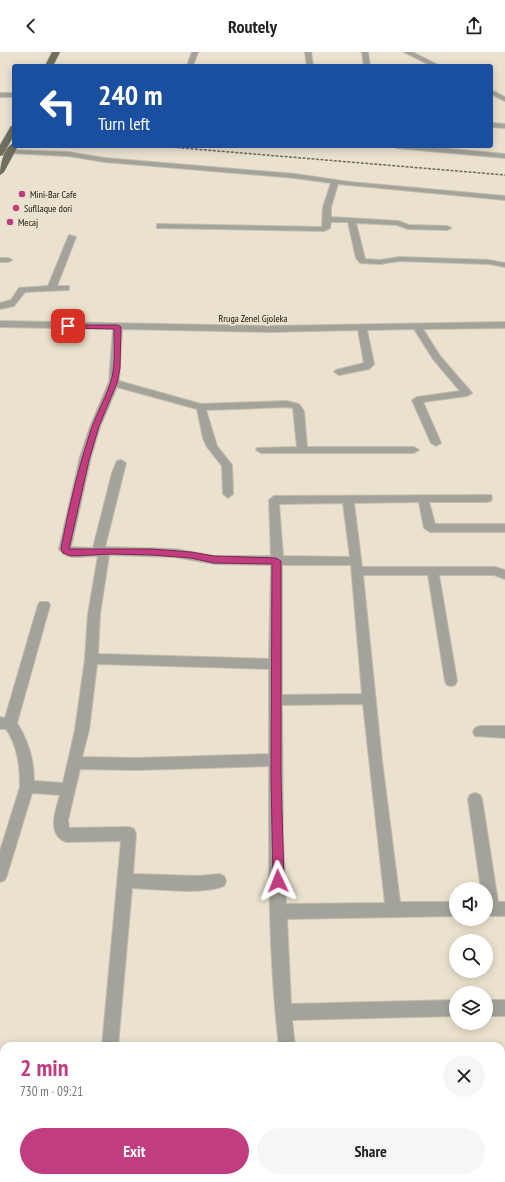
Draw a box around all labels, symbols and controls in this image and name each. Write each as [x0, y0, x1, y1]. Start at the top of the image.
icon: back [20, 15, 42, 37]
text: Routely [228, 15, 277, 38]
icon: share [463, 15, 485, 37]
text: 240 m [98, 76, 162, 113]
icon: left [32, 80, 84, 132]
text: Turn left [98, 112, 150, 135]
place label: Mini-Bar Cafe [30, 188, 77, 201]
marker: Mini-Bar Cafe [17, 189, 27, 199]
place label: Sufllaque dori [24, 202, 72, 215]
marker: Sufllaque dori [11, 203, 21, 213]
place label: Mecaj [18, 216, 38, 229]
marker: Mecaj [5, 217, 15, 227]
pin [51, 309, 85, 343]
street label: Rruga Zenel Gjoleka [219, 312, 288, 325]
icon: arrive [57, 315, 79, 337]
position arrow [257, 860, 299, 902]
map controls [449, 882, 493, 1030]
button: sound [449, 882, 493, 926]
button: search [449, 934, 493, 978]
button: layers [449, 986, 493, 1030]
text: 2 min [20, 1052, 68, 1083]
button: close [443, 1055, 485, 1097]
text: 730 m · 09:21 [20, 1083, 83, 1100]
button: Exit [20, 1128, 249, 1174]
button: Share [257, 1128, 485, 1174]

